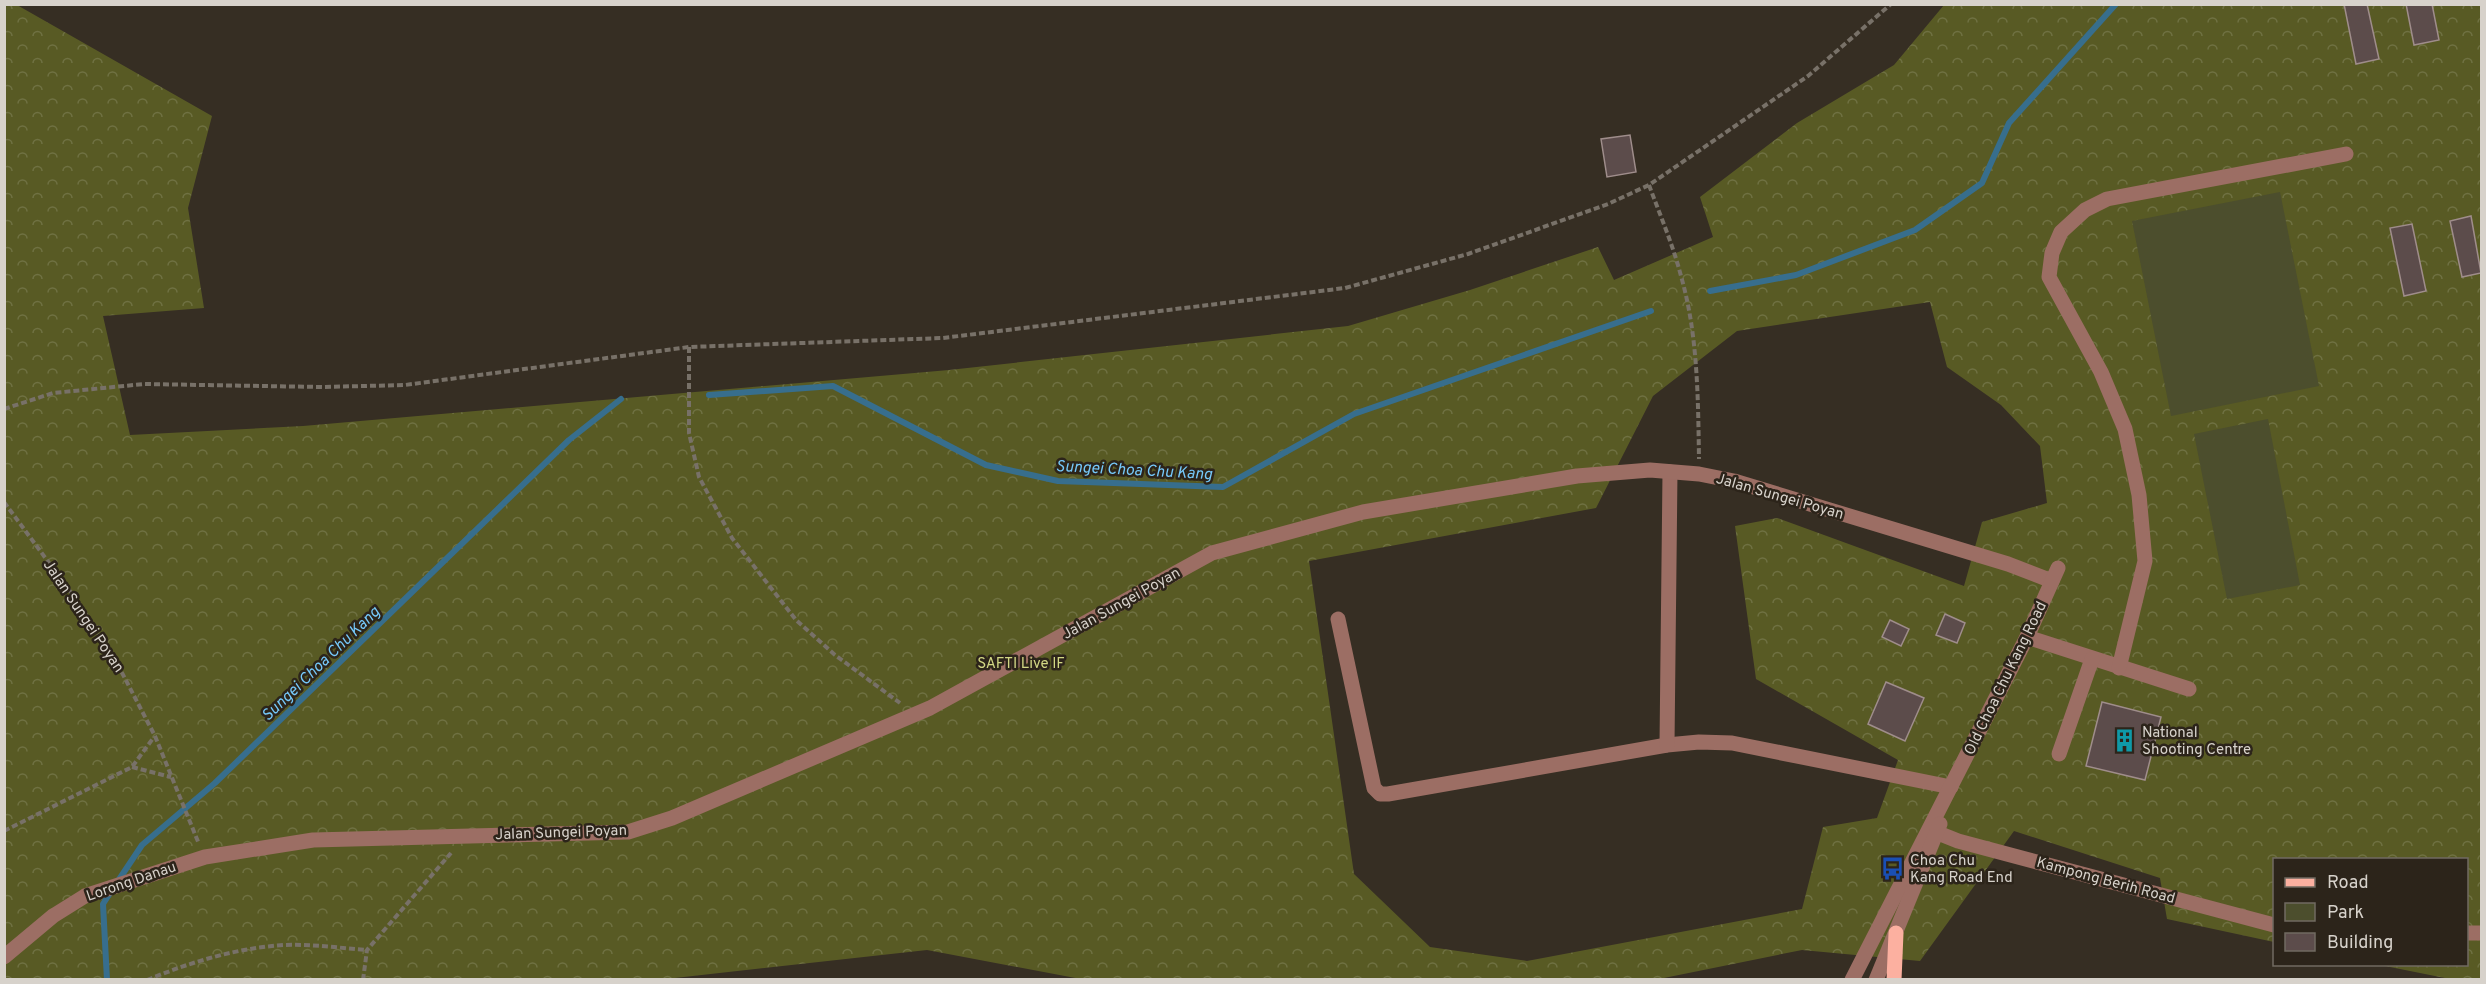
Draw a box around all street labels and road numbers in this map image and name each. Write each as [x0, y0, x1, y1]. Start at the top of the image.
street label: Jalan Sungei Poyan [1714, 470, 1846, 525]
street label: Jalan Sungei Poyan [38, 557, 128, 677]
street label: Jalan Sungei Poyan [1059, 564, 1184, 645]
street label: Old Choa Chu Kang Road [1961, 599, 2052, 759]
street label: Jalan Sungei Poyan [495, 822, 627, 845]
street label: Kampong Berih Road [2034, 854, 2177, 909]
street label: Lorong Danau [84, 858, 179, 907]

